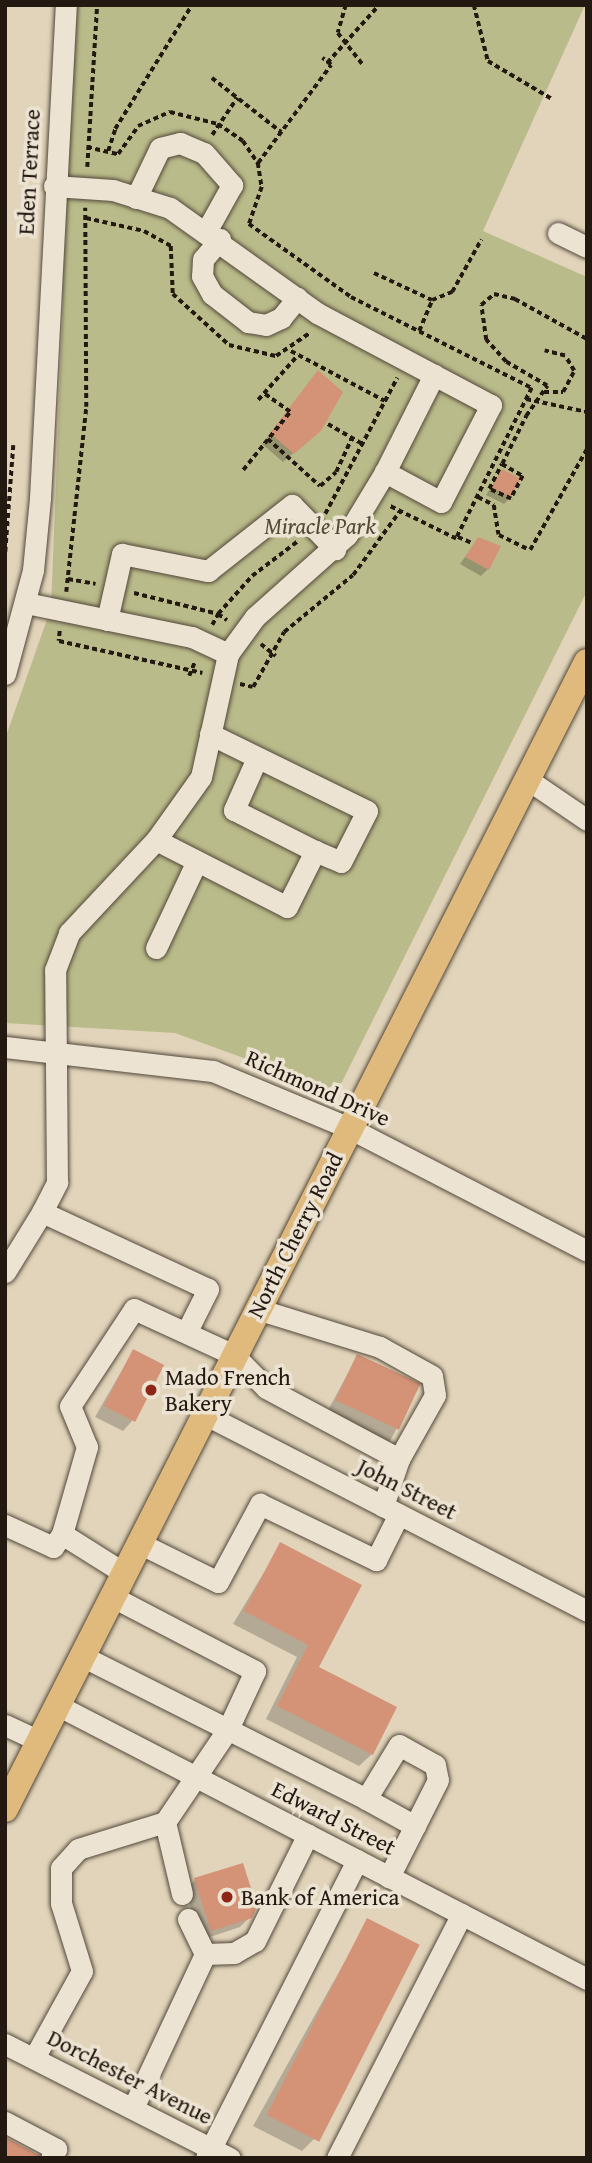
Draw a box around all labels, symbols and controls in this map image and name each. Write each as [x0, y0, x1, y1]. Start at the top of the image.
street label: Eden Terrace [12, 108, 46, 236]
park label: Miracle Park [264, 512, 376, 540]
street label: Richmond Drive [242, 1044, 394, 1132]
street label: North Cherry Road [241, 1148, 349, 1322]
place label: Mado French Bakery [165, 1363, 291, 1417]
marker: Mado French Bakery [143, 1382, 159, 1398]
street label: John Street [353, 1452, 461, 1526]
street label: Edward Street [267, 1775, 401, 1861]
place label: Bank of America [241, 1883, 399, 1911]
marker: Bank of America [219, 1889, 235, 1905]
street label: Dorchester Avenue [43, 2023, 217, 2131]

